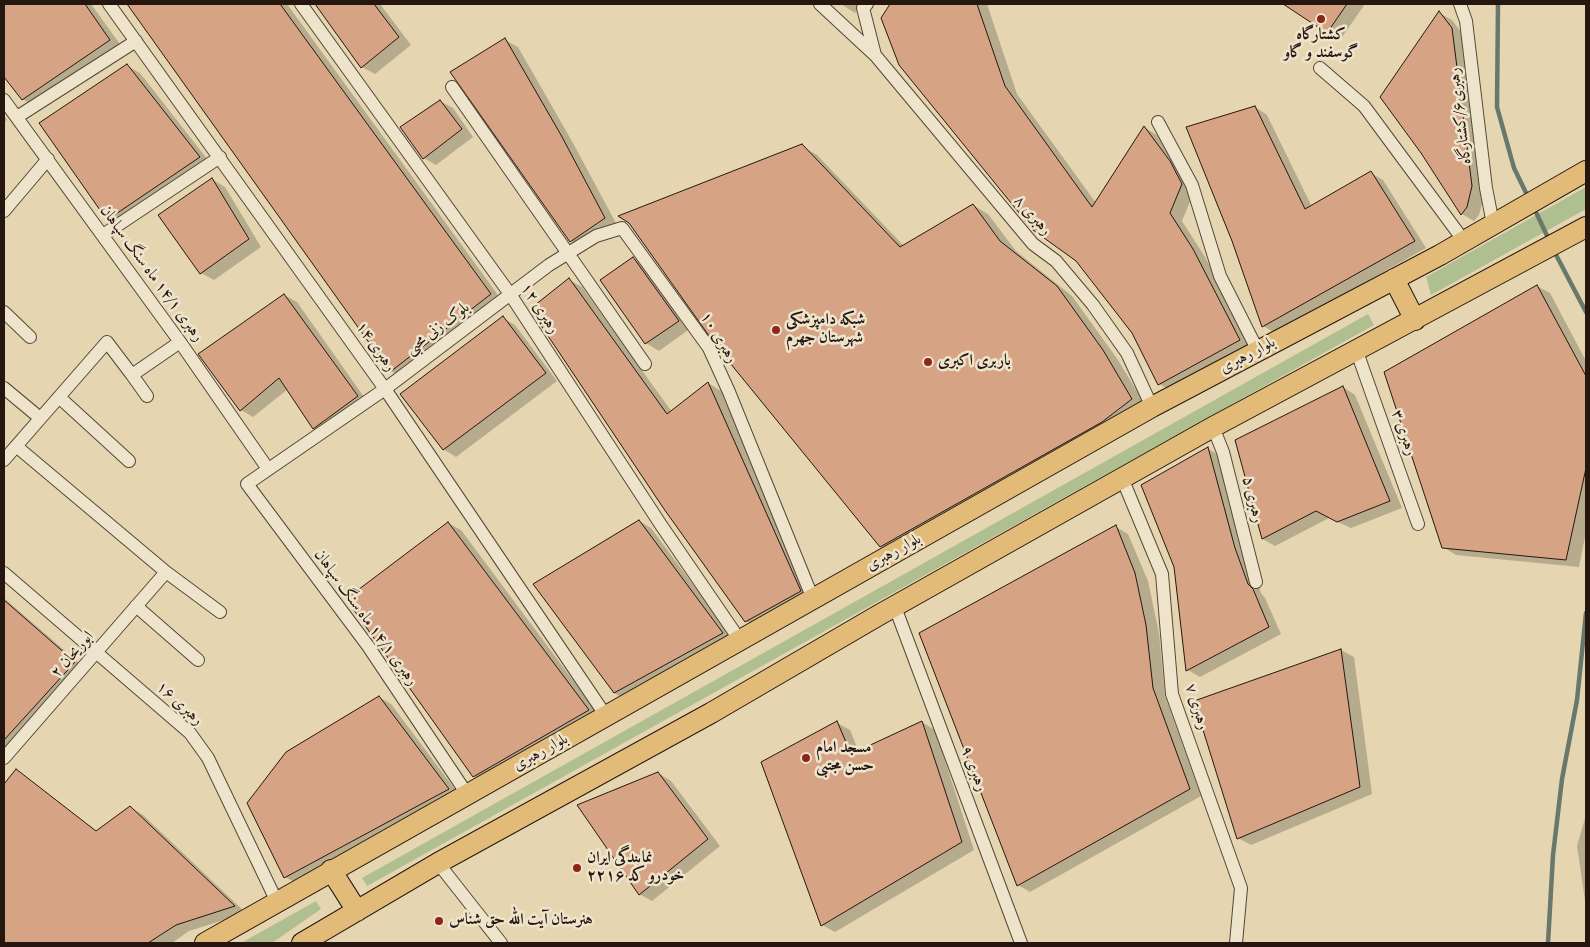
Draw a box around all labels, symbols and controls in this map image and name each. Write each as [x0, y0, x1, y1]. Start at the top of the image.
marker: کشتارگاه گوسفند و گاو [1315, 13, 1327, 25]
place label: کشتارگاه گوسفند و گاو [1284, 26, 1358, 64]
street label: رهبری۶/کشتارگاه [1446, 66, 1476, 166]
street label: رهبری ۸ [1009, 192, 1055, 240]
street label: رهبری ۱۴/۱ ماه سنگ سپاهان [95, 202, 207, 346]
street label: رهبری ۱۲ [516, 280, 562, 338]
street label: بلوک زنی محبی [402, 299, 474, 359]
street label: رهبری ۱۰ [695, 309, 741, 367]
place label: شبکه دامپزشکی شهرستان جهرم [786, 311, 865, 349]
street label: رهبری ۱۴ [351, 318, 399, 376]
marker: شبکه دامپزشکی شهرستان جهرم [770, 324, 782, 336]
street label: بلوار رهبری [1217, 333, 1279, 379]
place label: باربری اکبری [938, 352, 1011, 372]
marker: باربری اکبری [922, 356, 934, 368]
street label: رهبری ۳ [1386, 407, 1420, 459]
street label: رهبری ۵ [1237, 475, 1267, 525]
street label: بلوار رهبری [863, 530, 925, 576]
street label: رهبری ۱۴/۱ ماه سنگ سپاهان [309, 546, 421, 690]
street label: ابوریحان ۲ [48, 628, 98, 682]
street label: رهبری ۱۶ [152, 678, 206, 730]
street label: رهبری ۷ [1180, 682, 1212, 732]
street label: بلوار رهبری [510, 730, 572, 776]
place label: مسجد امام حسن مجتبی [816, 739, 874, 777]
street label: رهبری ۹ [956, 743, 990, 795]
marker: مسجد امام حسن مجتبی [800, 752, 812, 764]
place label: نمایندگی ایران خودرو کد ۲۲۱۶ [587, 849, 684, 887]
marker: نمایندگی ایران خودرو کد ۲۲۱۶ [571, 862, 583, 874]
place label: هنرستان آیت الله حق شناس [449, 911, 593, 931]
marker: هنرستان آیت الله حق شناس [433, 915, 445, 927]

